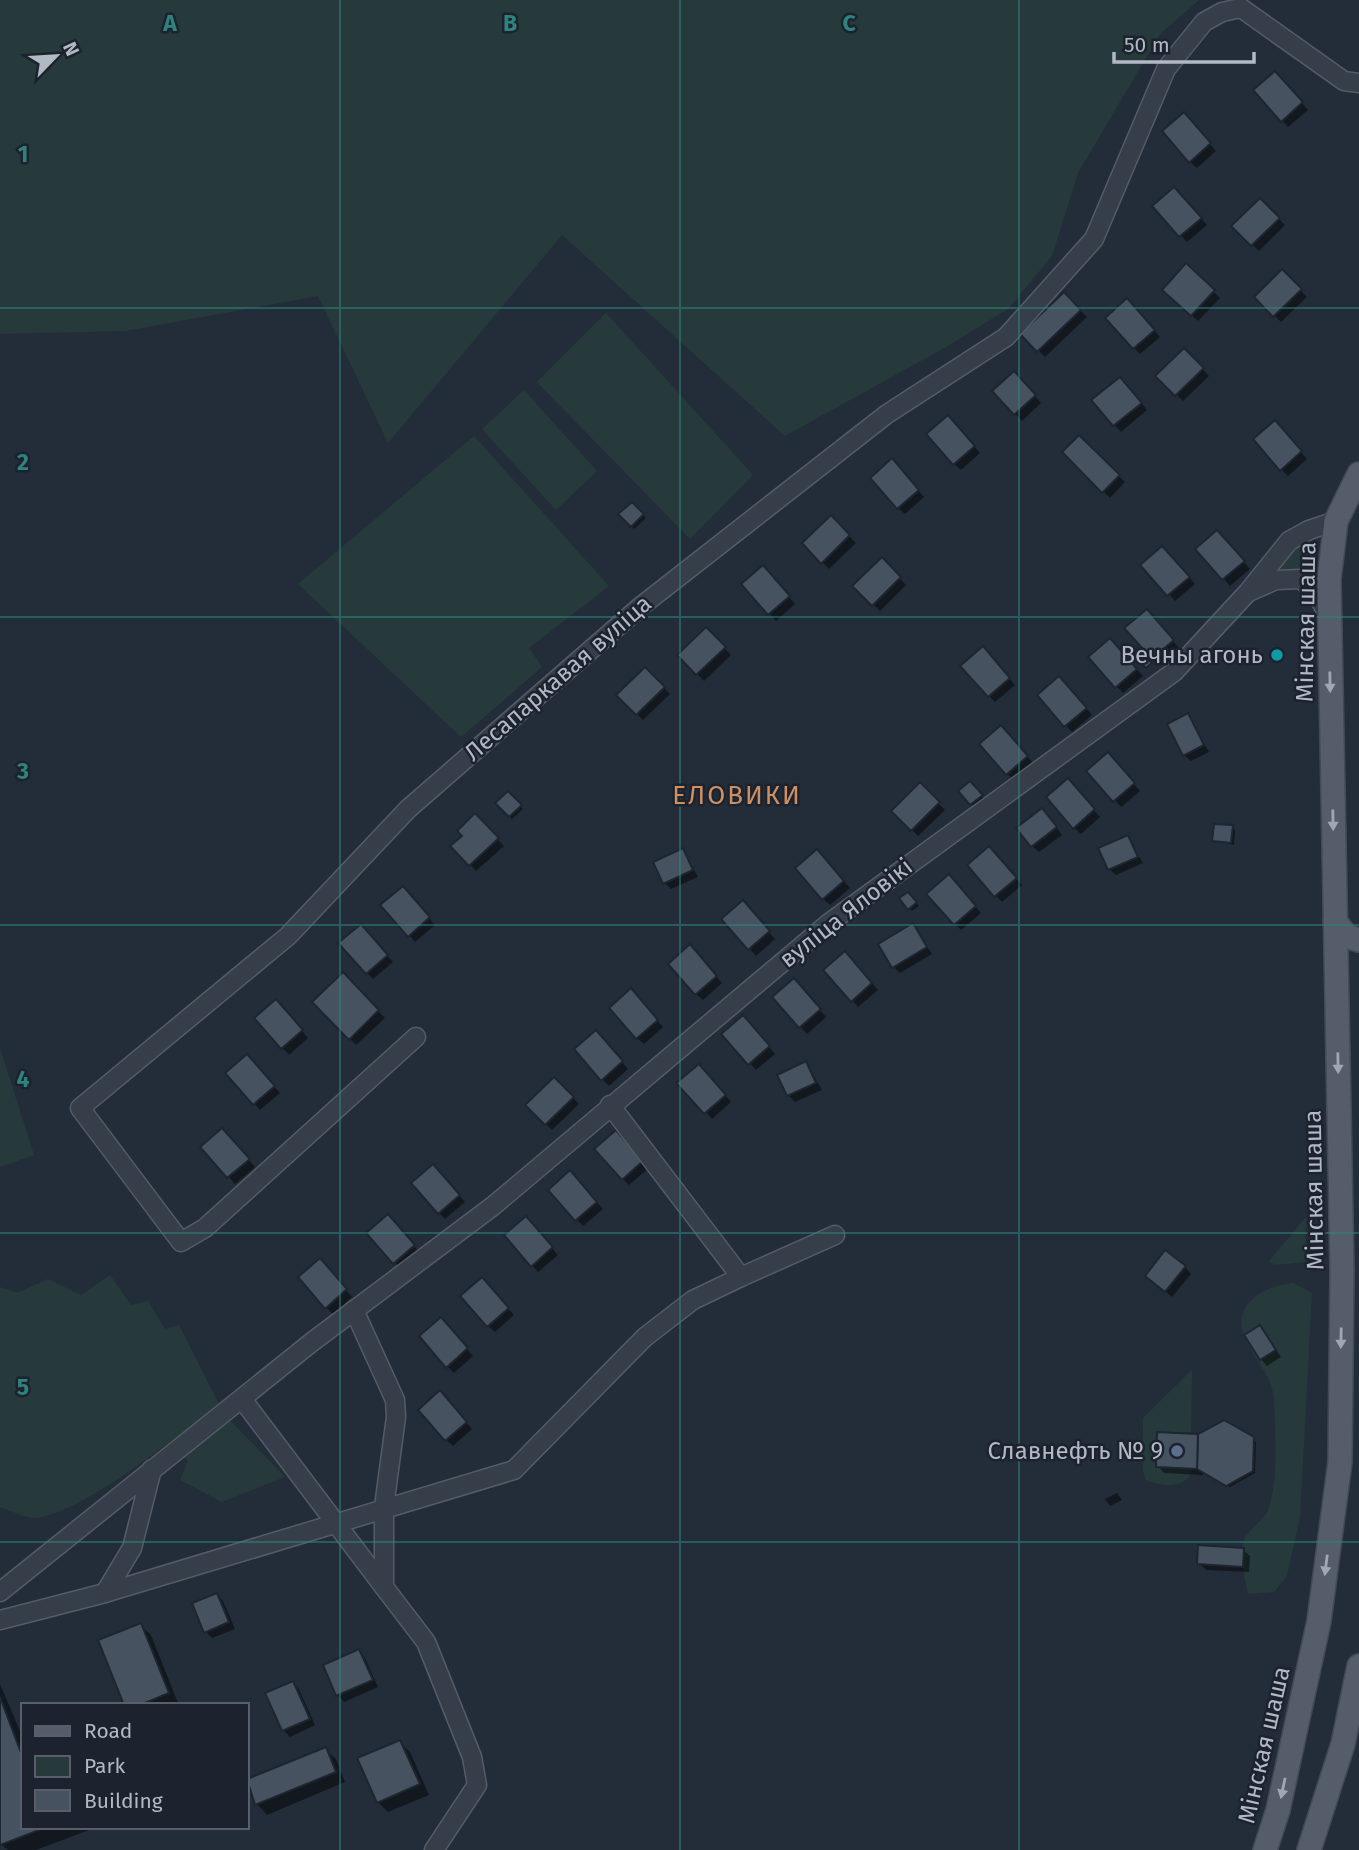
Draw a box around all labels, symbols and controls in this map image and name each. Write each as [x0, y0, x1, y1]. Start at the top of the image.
text: A [162, 9, 177, 37]
text: B [503, 9, 517, 37]
text: C [842, 9, 856, 37]
north arrow [21, 21, 91, 91]
scale bar [1114, 21, 1254, 65]
text: 50 m [1124, 32, 1170, 58]
text: N [58, 38, 84, 60]
text: 1 [18, 140, 28, 168]
text: 2 [17, 448, 29, 476]
street label: Мінская шаша [1291, 542, 1321, 702]
street label: Лесапаркавая вуліца [459, 589, 657, 767]
place label: Вечны агонь [1120, 641, 1263, 669]
marker: Вечны агонь [1269, 647, 1285, 663]
one-way arrow [1324, 671, 1336, 693]
text: 3 [16, 757, 29, 785]
district label: ЕЛОВИКИ [672, 780, 802, 811]
one-way arrow [1327, 809, 1339, 831]
street label: вуліца Яловікі [774, 852, 918, 974]
one-way arrow [1333, 1052, 1344, 1074]
text: 4 [17, 1065, 30, 1093]
street label: Мінская шаша [1299, 1110, 1329, 1270]
one-way arrow [1336, 1327, 1347, 1349]
text: 5 [17, 1373, 29, 1401]
place label: Славнефть № 9 [987, 1437, 1163, 1465]
marker: Славнефть № 9 [1169, 1443, 1185, 1459]
one-way arrow [1321, 1554, 1332, 1576]
street label: Мінская шаша [1232, 1664, 1296, 1826]
legend [21, 1703, 248, 1829]
text: Road [84, 1718, 132, 1744]
text: Park [84, 1753, 126, 1779]
one-way arrow [1277, 1777, 1288, 1799]
text: Building [84, 1788, 163, 1814]

